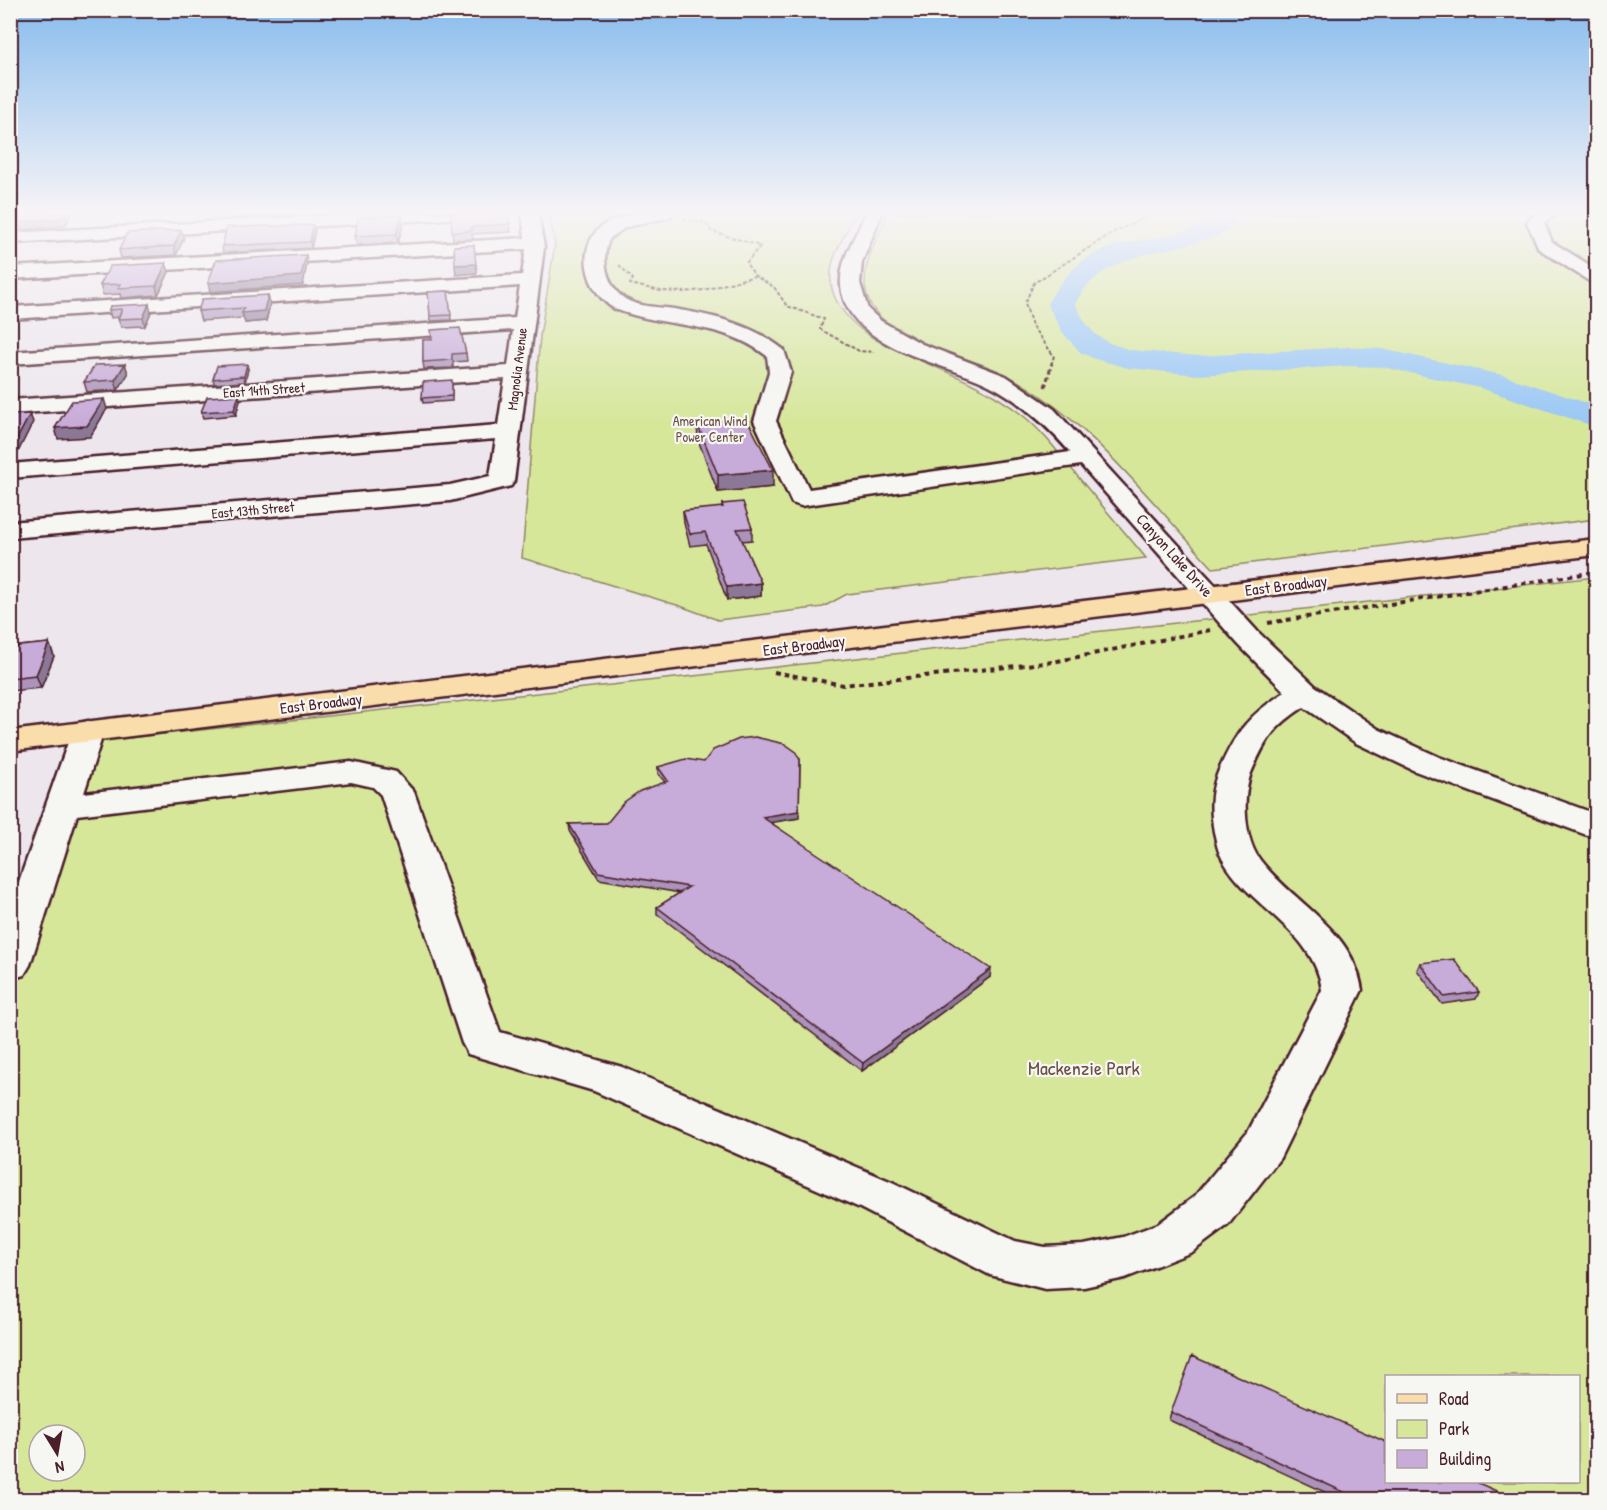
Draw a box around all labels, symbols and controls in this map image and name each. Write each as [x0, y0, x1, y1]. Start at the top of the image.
street label: Magnolia Avenue [502, 326, 532, 411]
street label: East 14th Street [222, 377, 306, 402]
park label: American Wind Power Center [673, 411, 748, 446]
street label: East 13th Street [211, 496, 295, 523]
street label: Canyon Lake Drive [1132, 508, 1219, 602]
street label: East Broadway [1244, 569, 1328, 601]
street label: East Broadway [762, 629, 846, 661]
street label: East Broadway [279, 687, 363, 719]
park label: Mackenzie Park [1028, 1054, 1140, 1081]
legend [1385, 1375, 1580, 1483]
text: Road [1439, 1386, 1469, 1411]
text: Park [1439, 1416, 1470, 1441]
north arrow [27, 1423, 87, 1483]
text: Building [1439, 1446, 1491, 1471]
text: N [53, 1456, 66, 1479]

